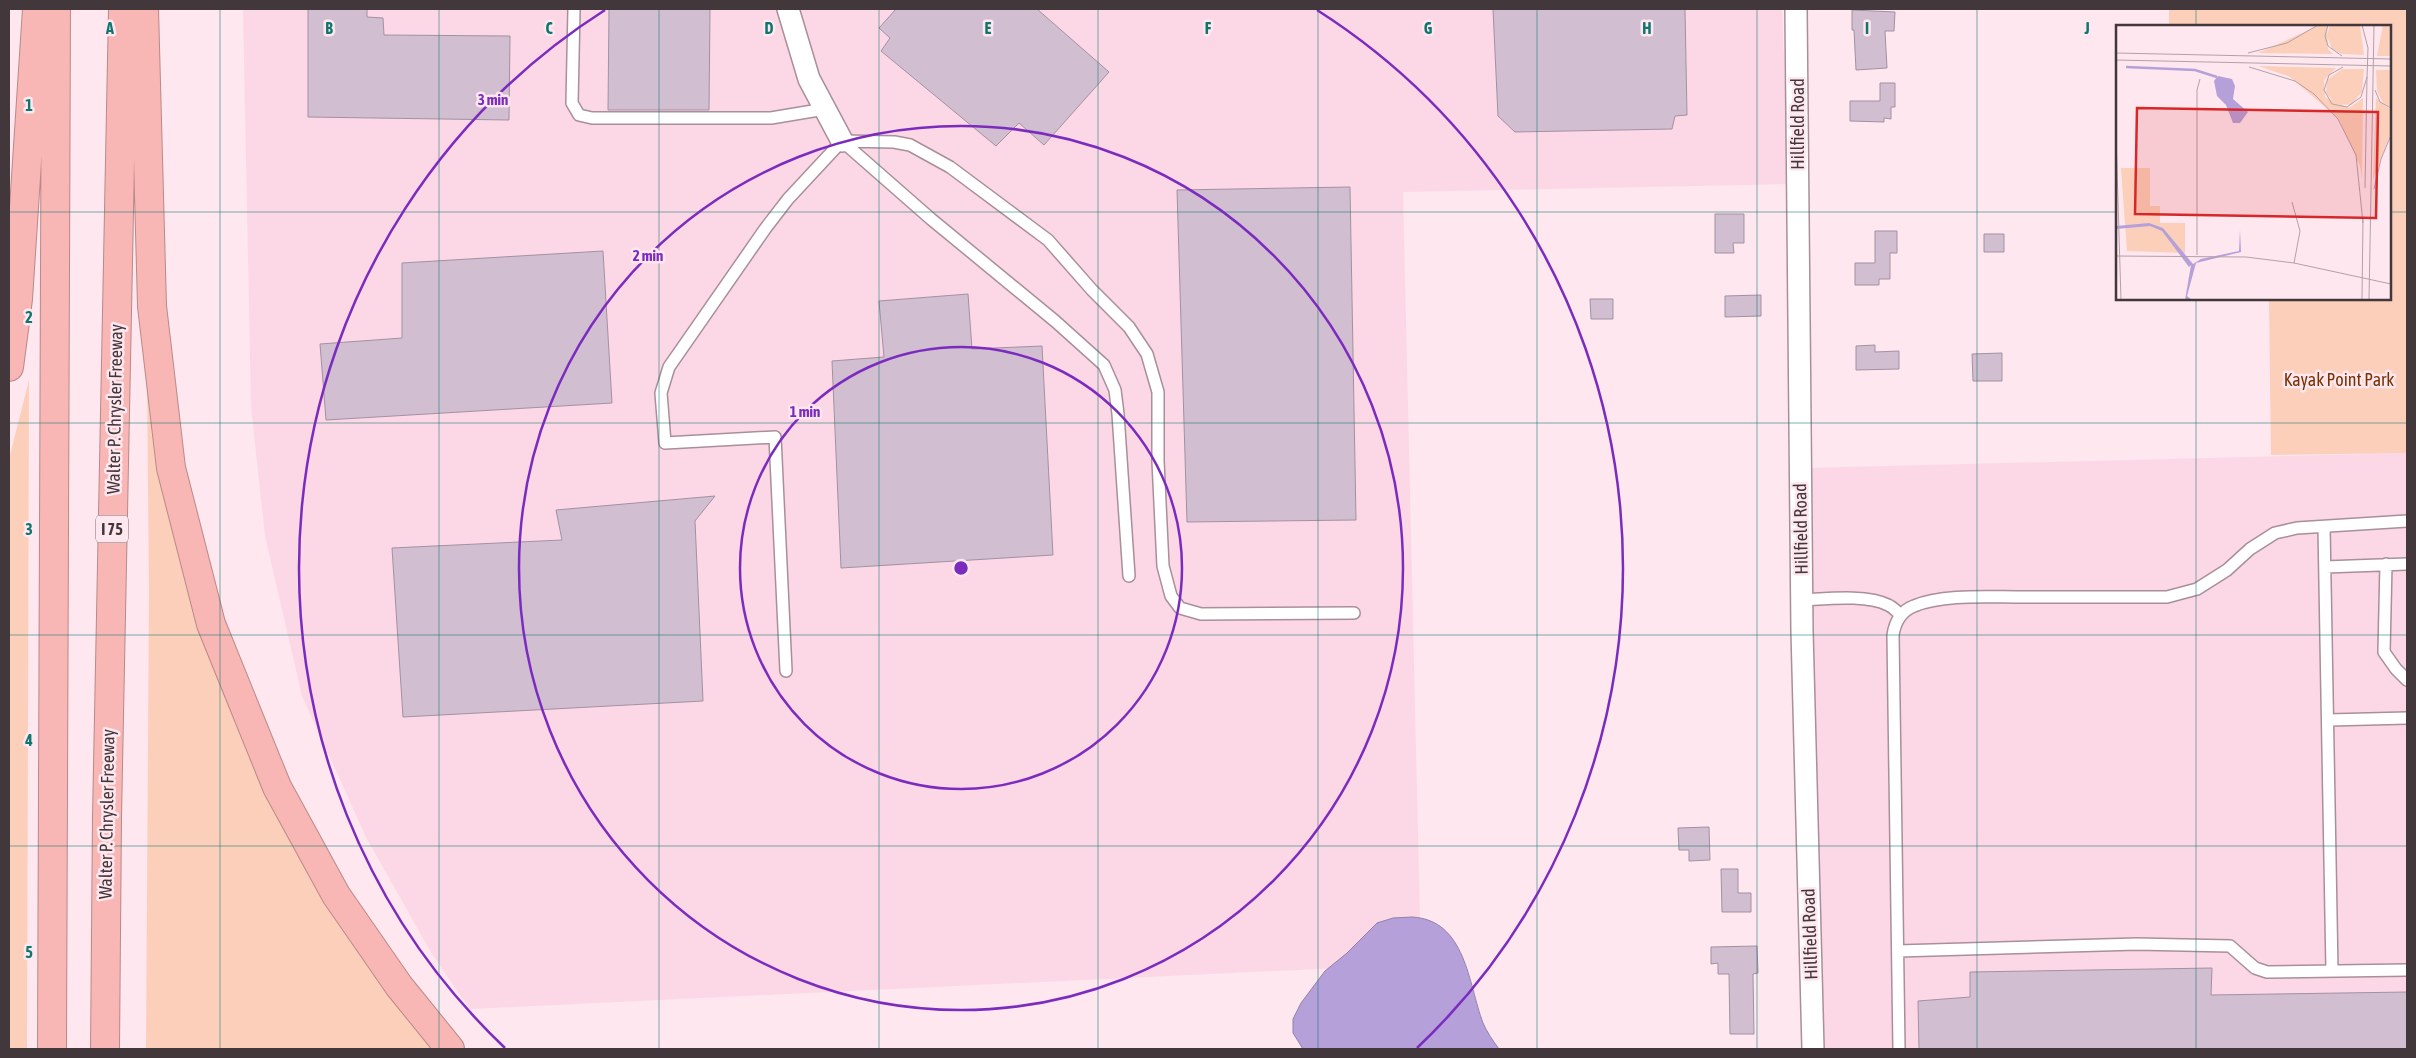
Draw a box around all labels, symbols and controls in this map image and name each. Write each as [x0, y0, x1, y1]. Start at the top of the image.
text: A [105, 19, 114, 37]
text: B [325, 19, 333, 37]
text: C [545, 19, 553, 37]
text: D [765, 19, 774, 37]
text: E [985, 19, 992, 37]
text: F [1205, 19, 1212, 37]
text: G [1424, 19, 1433, 37]
text: H [1642, 19, 1652, 37]
text: I [1865, 19, 1869, 37]
text: J [2083, 19, 2090, 37]
inset map [2116, 25, 2391, 300]
street label: Hillfield Road [1787, 78, 1808, 170]
text: 3 min [478, 91, 508, 108]
text: 1 [25, 96, 33, 114]
text: 2 min [633, 247, 663, 264]
text: 2 [25, 308, 33, 326]
street label: Walter P. Chrysler Freeway [103, 324, 126, 494]
park label: Kayak Point Park [2284, 369, 2394, 390]
text: 1 min [790, 403, 820, 420]
street label: Hillfield Road [1789, 483, 1812, 575]
road number: I 75 [96, 516, 128, 542]
text: 3 [25, 520, 33, 538]
centre of rings [952, 559, 970, 577]
street label: Walter P. Chrysler Freeway [95, 729, 118, 899]
text: 4 [24, 731, 33, 749]
street label: Hillfield Road [1797, 888, 1822, 980]
text: 5 [25, 943, 33, 961]

